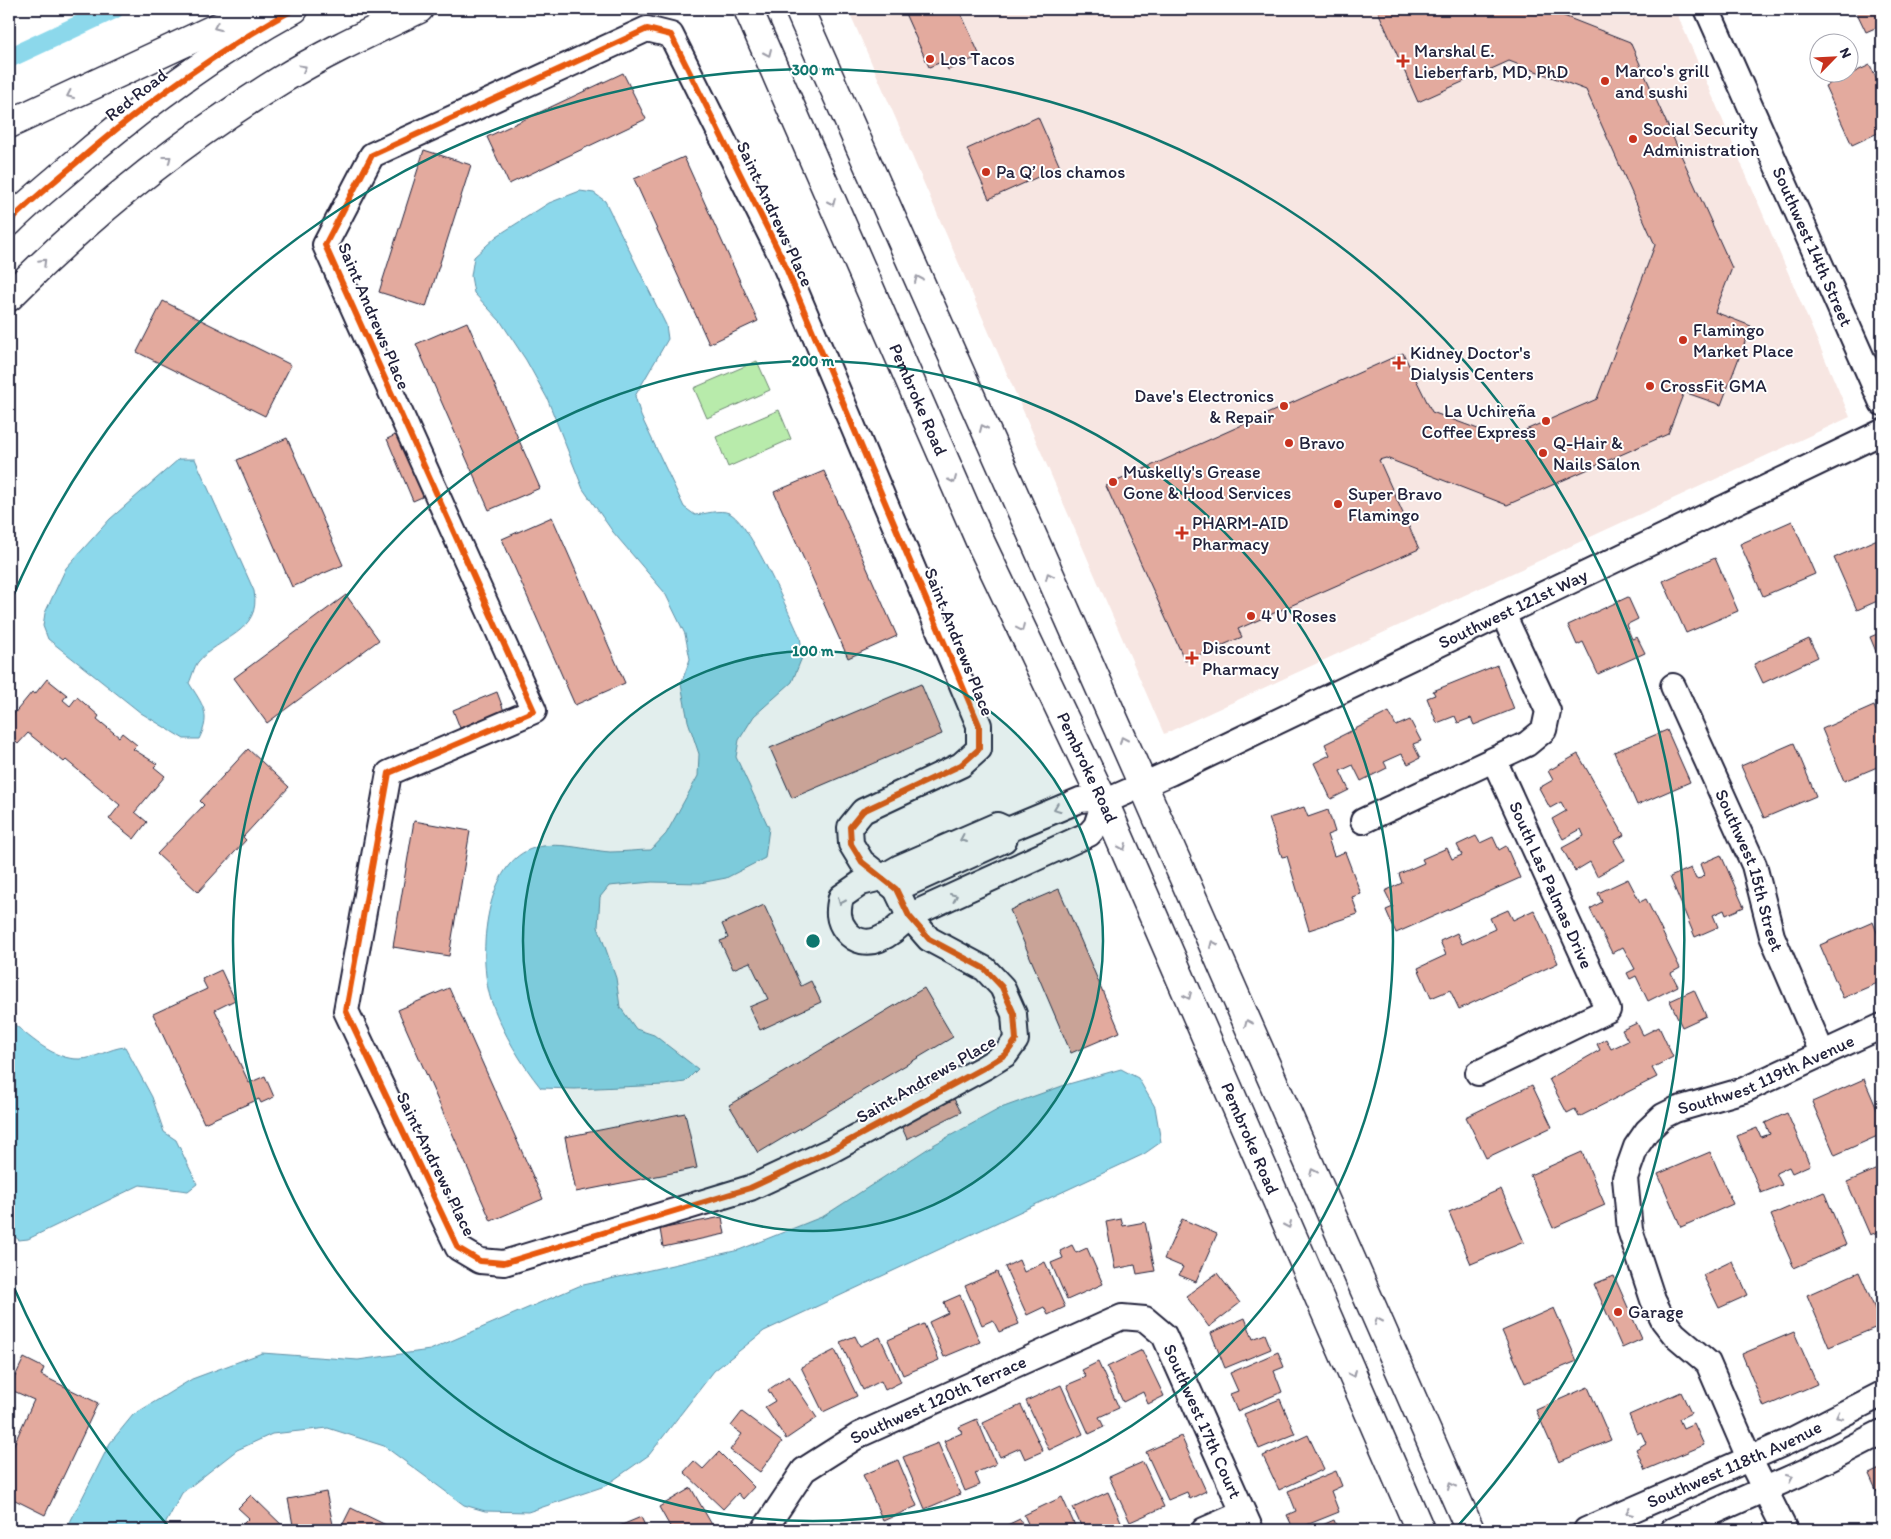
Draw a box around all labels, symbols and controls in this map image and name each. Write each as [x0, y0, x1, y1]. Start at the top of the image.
one-way arrow [213, 21, 222, 32]
north arrow [1808, 32, 1858, 82]
place label: Marshal E. Lieberfarb, MD, PhD [1414, 40, 1568, 83]
text: N [1836, 45, 1855, 61]
one-way arrow [761, 48, 772, 57]
place label: Los Tacos [940, 48, 1015, 70]
marker: Los Tacos [924, 53, 936, 65]
marker: Marshal E. Lieberfarb, MD, PhD [1396, 54, 1410, 68]
place label: Marco's grill and sushi [1615, 60, 1709, 103]
text: 300 m [792, 61, 835, 79]
street label: Red Road [101, 64, 172, 126]
one-way arrow [297, 64, 306, 74]
marker: Marco's grill and sushi [1599, 75, 1611, 87]
one-way arrow [66, 89, 75, 99]
place label: Social Security Administration [1643, 118, 1760, 161]
marker: Social Security Administration [1627, 133, 1639, 145]
street label: Saint Andrews Place [732, 138, 818, 290]
one-way arrow [162, 156, 171, 164]
place label: Pa Q’ los chamos [996, 161, 1125, 183]
street label: Southwest 14th Street [1767, 163, 1858, 330]
marker: Pa Q’ los chamos [980, 166, 992, 178]
one-way arrow [826, 197, 837, 206]
street label: Saint Andrews Place [333, 239, 415, 393]
one-way arrow [37, 259, 46, 268]
one-way arrow [913, 275, 924, 284]
place label: Flamingo Market Place [1693, 319, 1794, 362]
marker: Flamingo Market Place [1677, 334, 1689, 346]
street label: Pembroke Road [884, 340, 952, 459]
place label: Kidney Doctor's Dialysis Centers [1410, 342, 1534, 385]
text: 200 m [792, 352, 835, 370]
marker: Kidney Doctor's Dialysis Centers [1392, 356, 1406, 370]
place label: CrossFit GMA [1660, 375, 1767, 397]
marker: CrossFit GMA [1644, 380, 1656, 392]
place label: Dave's Electronics & Repair [1134, 385, 1274, 428]
marker: Dave's Electronics & Repair [1278, 400, 1290, 412]
place label: La Uchireña Coffee Express [1422, 400, 1537, 443]
marker: La Uchireña Coffee Express [1540, 415, 1552, 427]
one-way arrow [979, 424, 990, 433]
place label: Bravo [1299, 432, 1345, 454]
place label: Q-Hair & Nails Salon [1553, 432, 1640, 475]
marker: Bravo [1283, 437, 1295, 449]
marker: Q-Hair & Nails Salon [1537, 447, 1549, 459]
place label: Muskelly's Grease Gone & Hood Services [1123, 461, 1291, 504]
one-way arrow [947, 475, 958, 484]
marker: Muskelly's Grease Gone & Hood Services [1107, 476, 1119, 488]
place label: Super Bravo Flamingo [1348, 483, 1442, 526]
marker: Super Bravo Flamingo [1332, 498, 1344, 510]
place label: PHARM-AID Pharmacy [1192, 512, 1288, 555]
marker: PHARM-AID Pharmacy [1176, 527, 1188, 539]
street label: Southwest 121st Way [1435, 563, 1591, 654]
street label: Saint Andrews Place [919, 565, 999, 719]
one-way arrow [1045, 572, 1056, 581]
place label: 4 U Roses [1261, 605, 1336, 627]
marker: 4 U Roses [1245, 610, 1257, 622]
one-way arrow [1015, 622, 1025, 631]
place label: Discount Pharmacy [1202, 637, 1280, 680]
text: 100 m [792, 642, 834, 660]
marker: Discount Pharmacy [1186, 652, 1198, 664]
street label: Pembroke Road [1052, 709, 1123, 826]
one-way arrow [1119, 736, 1130, 745]
street label: Southwest 15th Street [1710, 786, 1788, 955]
street label: South Las Palmas Drive [1504, 798, 1598, 972]
one-way arrow [1053, 802, 1062, 813]
one-way arrow [959, 832, 968, 843]
one-way arrow [1117, 842, 1128, 851]
one-way arrow [949, 892, 958, 903]
one-way arrow [838, 895, 848, 904]
centre of rings [804, 932, 822, 950]
one-way arrow [1208, 940, 1219, 949]
one-way arrow [1182, 991, 1193, 1000]
one-way arrow [1243, 1019, 1254, 1028]
street label: Southwest 119th Avenue [1675, 1029, 1858, 1120]
street label: Saint Andrews Place [852, 1030, 1000, 1128]
street label: Pembroke Road [1216, 1079, 1284, 1198]
street label: Saint Andrews Place [392, 1088, 480, 1240]
one-way arrow [1308, 1168, 1319, 1177]
one-way arrow [1281, 1220, 1292, 1229]
place label: Garage [1628, 1301, 1684, 1323]
marker: Garage [1612, 1306, 1624, 1318]
one-way arrow [1374, 1317, 1385, 1326]
street label: Southwest 17th Court [1158, 1341, 1247, 1502]
street label: Southwest 120th Terrace [846, 1350, 1030, 1449]
one-way arrow [1346, 1369, 1357, 1378]
one-way arrow [1835, 1410, 1844, 1420]
street label: Southwest 118th Avenue [1643, 1416, 1825, 1513]
one-way arrow [1785, 1474, 1794, 1485]
one-way arrow [1446, 1482, 1457, 1491]
one-way arrow [1625, 1505, 1634, 1516]

